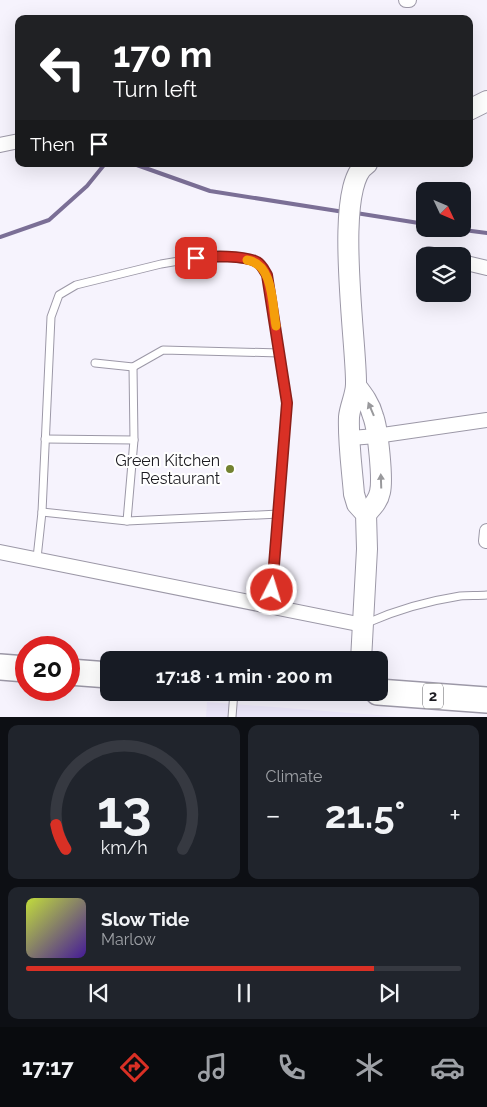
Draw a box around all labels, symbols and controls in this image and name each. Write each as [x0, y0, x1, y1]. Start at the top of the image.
text: 170 m [113, 34, 212, 75]
icon: left [30, 35, 95, 100]
text: Turn left [113, 76, 197, 102]
icon: arrive [85, 130, 113, 158]
text: Then [30, 133, 75, 155]
north arrow [416, 182, 471, 238]
map controls [416, 182, 471, 302]
pin [175, 237, 217, 279]
icon: arrive [182, 244, 210, 272]
button: layers [416, 247, 471, 302]
one-way arrow [366, 402, 374, 416]
place label: Green Kitchen Restaurant [115, 451, 221, 488]
marker: Green Kitchen Restaurant [224, 463, 236, 475]
one-way arrow [376, 473, 384, 489]
position arrow [245, 563, 297, 615]
speed limit sign: 20 [15, 636, 80, 701]
text: 17:18 · 1 min · 200 m [156, 665, 332, 687]
road number: 2 [423, 684, 443, 708]
text: Climate [266, 767, 322, 786]
text: 13 [96, 779, 151, 840]
text: 21.5° [325, 792, 405, 837]
text: − [266, 799, 281, 832]
text: + [449, 799, 461, 832]
text: km/h [100, 837, 147, 858]
text: Slow Tide [101, 908, 190, 930]
text: Marlow [101, 930, 156, 949]
icon: previous [85, 979, 113, 1007]
icon: pause [230, 979, 258, 1007]
icon: next [375, 979, 403, 1007]
icon: directions [117, 1050, 152, 1085]
icon: music [195, 1050, 230, 1085]
icon: phone [274, 1050, 309, 1085]
icon: climate [352, 1050, 387, 1085]
icon: car [430, 1050, 465, 1085]
text: 17:17 [22, 1054, 74, 1080]

